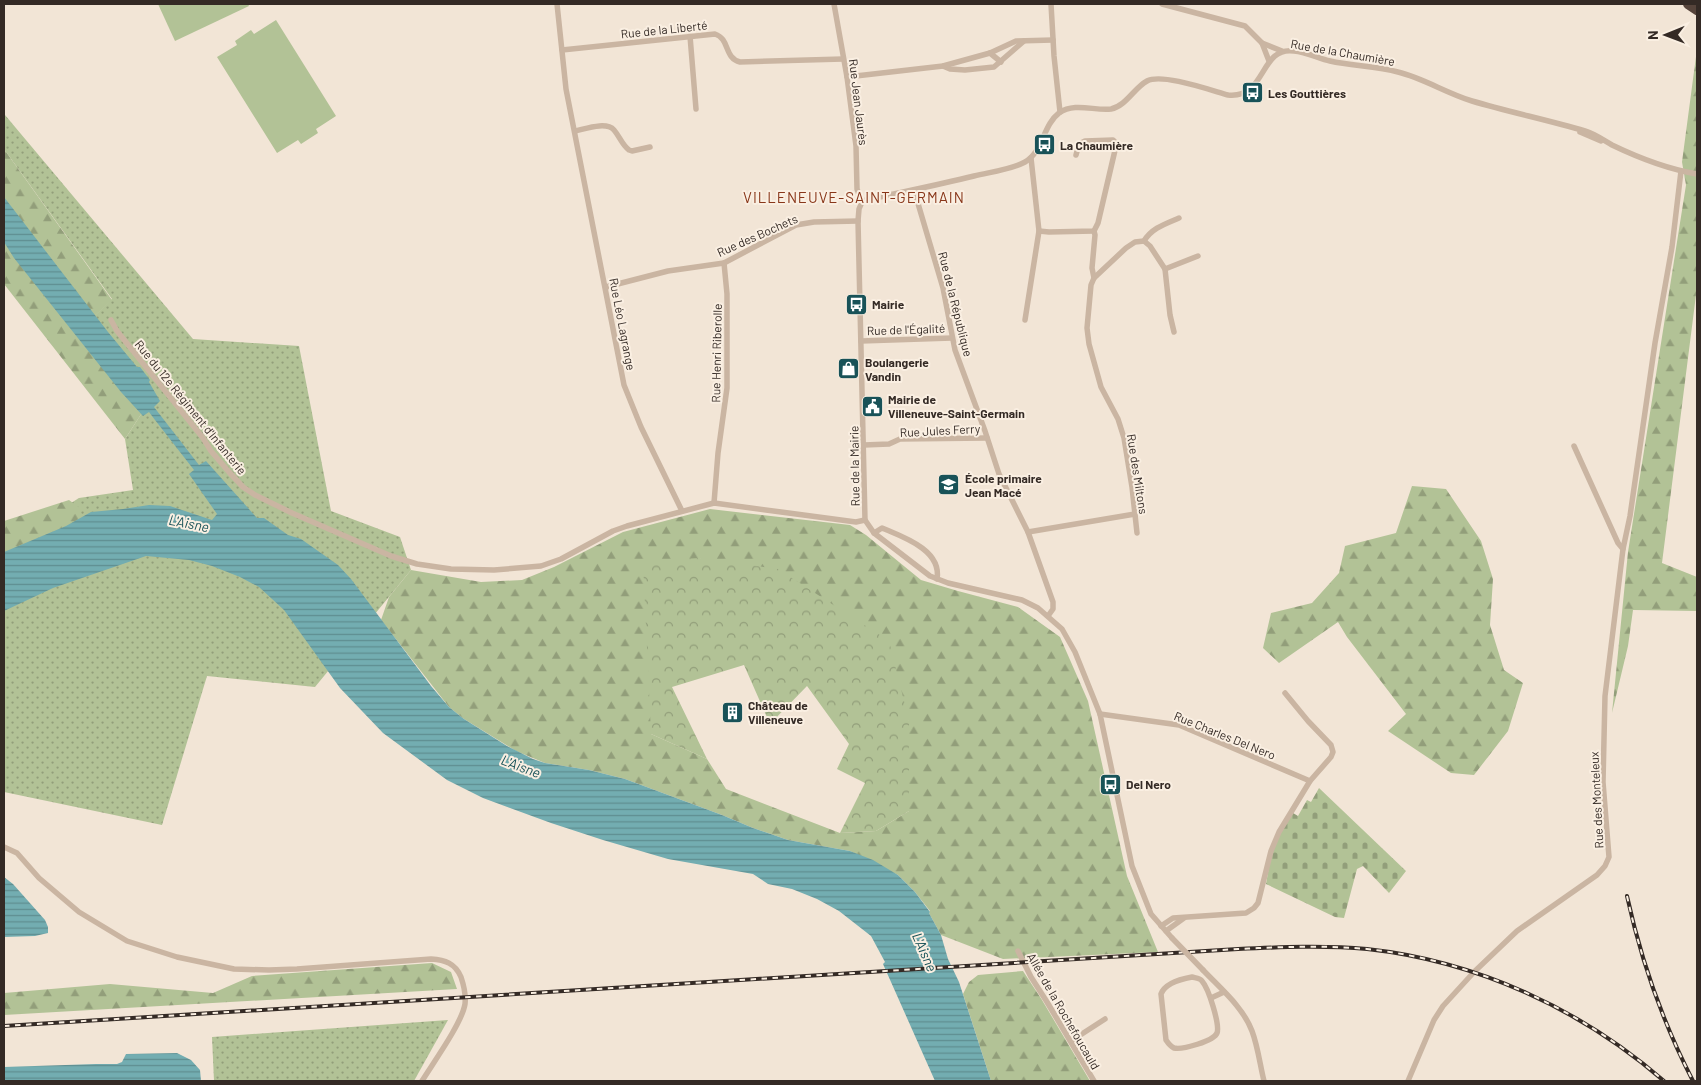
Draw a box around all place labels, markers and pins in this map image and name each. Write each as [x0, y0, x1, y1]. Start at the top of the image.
bus stop icon: Les Gouttières [1240, 81, 1264, 105]
place label: Les Gouttières [1268, 86, 1346, 100]
bus stop icon: La Chaumière [1032, 133, 1056, 157]
place label: La Chaumière [1060, 138, 1133, 152]
bus stop icon: Mairie [844, 292, 868, 316]
place label: Mairie [872, 297, 905, 311]
place label: Boulangerie Vandin [865, 355, 929, 383]
shop icon: Boulangerie Vandin [837, 357, 861, 381]
place label: Mairie de Villeneuve-Saint-Germain [888, 392, 1025, 420]
public building icon: Mairie de Villeneuve-Saint-Germain [860, 394, 884, 418]
place label: École primaire Jean Macé [965, 471, 1042, 499]
school or university icon: École primaire Jean Macé [937, 473, 961, 497]
place label: Château de Villeneuve [748, 698, 808, 726]
building icon: Château de Villeneuve [720, 700, 744, 724]
bus stop icon: Del Nero [1098, 772, 1122, 796]
place label: Del Nero [1126, 777, 1171, 791]

